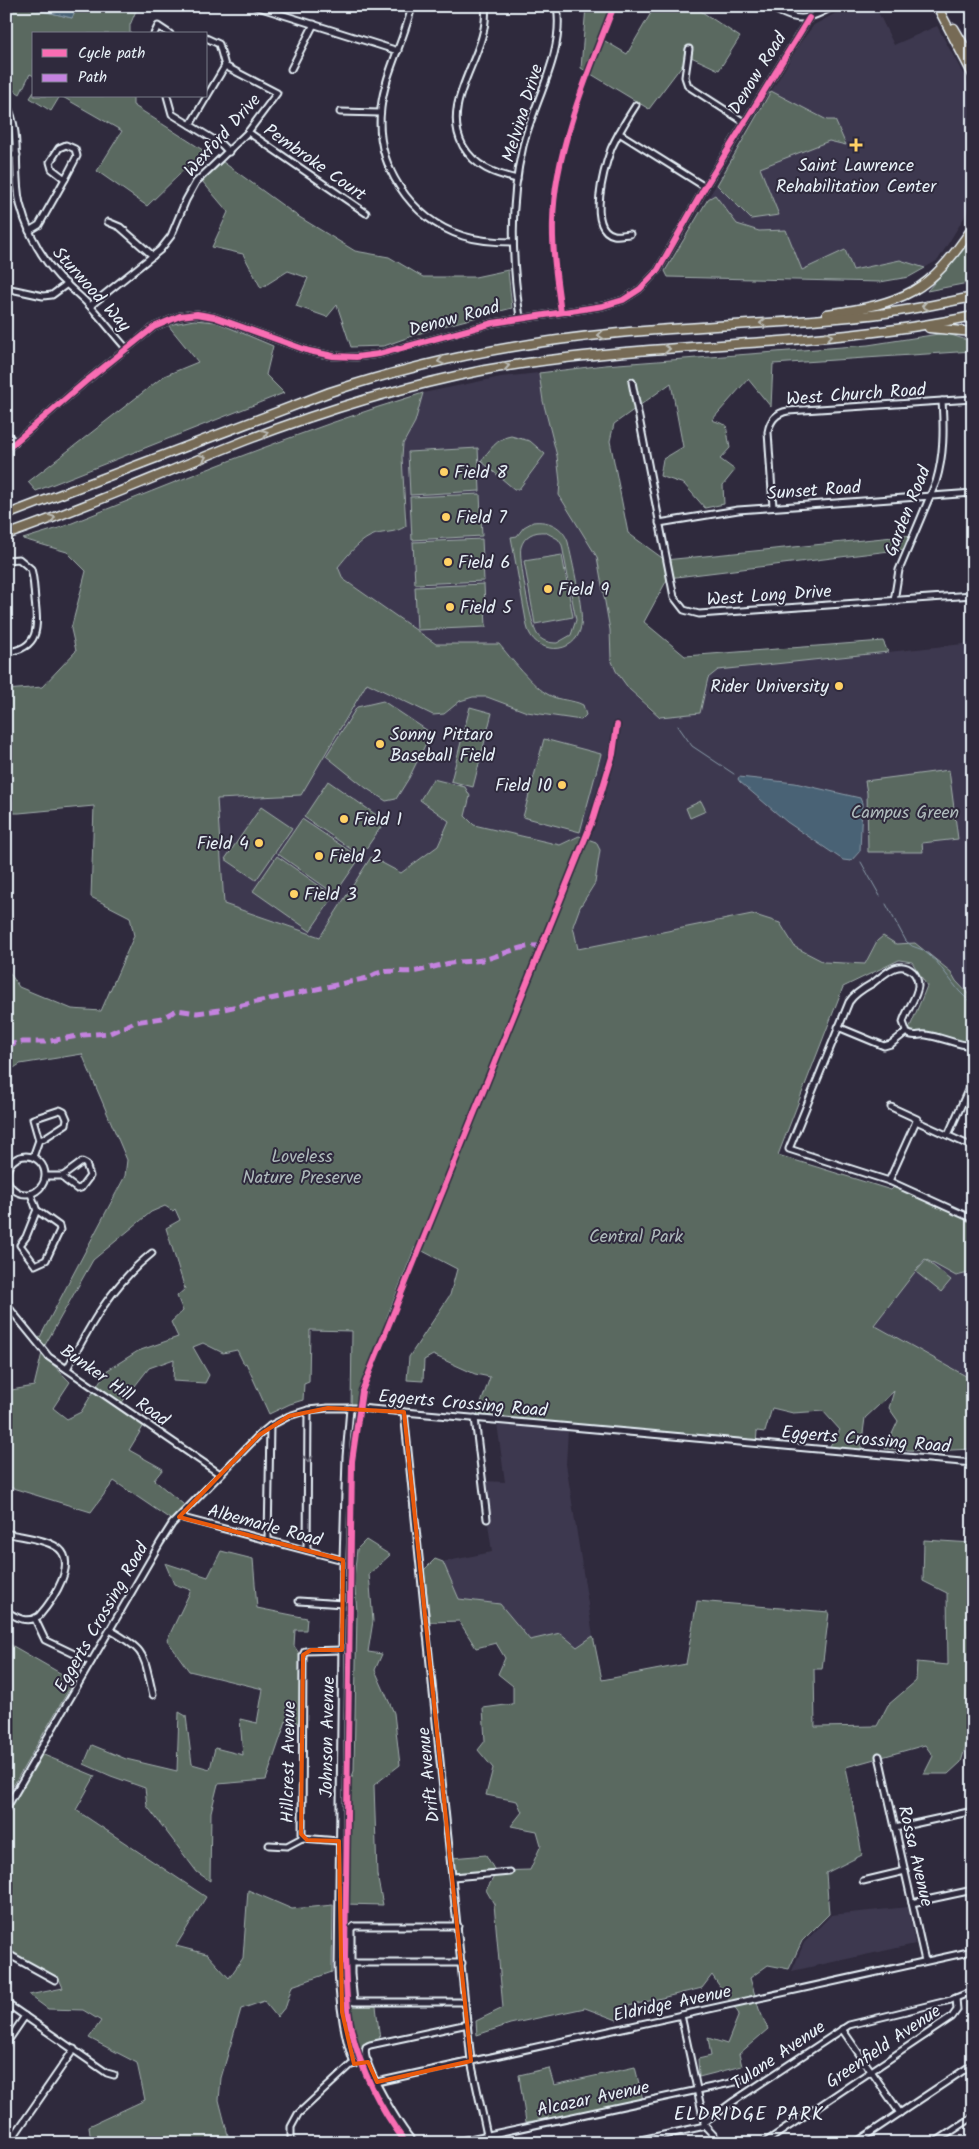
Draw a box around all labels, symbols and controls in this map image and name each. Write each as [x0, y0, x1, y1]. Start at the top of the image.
street label: Denow Road [721, 26, 796, 121]
legend [32, 32, 208, 98]
text: Cycle path [78, 42, 145, 66]
street label: Melvina Drive [495, 61, 552, 166]
text: Path [78, 66, 107, 90]
street label: Wexford Drive [177, 87, 269, 185]
street label: Pembroke Court [257, 117, 372, 210]
marker: Saint Lawrence Rehabilitation Center [849, 138, 863, 152]
place label: Saint Lawrence Rehabilitation Center [776, 152, 937, 202]
street label: Sturwood Way [44, 241, 138, 340]
street label: Denow Road [406, 293, 504, 345]
one-way arrow [920, 300, 929, 310]
one-way arrow [759, 317, 767, 328]
one-way arrow [597, 329, 605, 340]
one-way arrow [826, 331, 834, 342]
one-way arrow [664, 344, 672, 354]
one-way arrow [437, 355, 446, 366]
one-way arrow [501, 362, 510, 372]
street label: West Church Road [785, 376, 928, 415]
one-way arrow [261, 429, 269, 439]
one-way arrow [198, 453, 207, 464]
place label: Field 8 [454, 459, 507, 488]
street label: Garden Road [877, 461, 940, 561]
marker: Field 8 [438, 466, 450, 478]
street label: Sunset Road [766, 474, 863, 509]
place label: Field 7 [456, 504, 507, 533]
marker: Field 7 [440, 511, 452, 523]
one-way arrow [47, 514, 56, 524]
place label: Field 6 [458, 549, 510, 578]
marker: Field 6 [442, 556, 454, 568]
place label: Field 9 [558, 576, 609, 605]
street label: West Long Drive [706, 578, 832, 615]
marker: Field 9 [542, 583, 554, 595]
place label: Field 5 [460, 594, 513, 623]
marker: Field 5 [444, 601, 456, 613]
place label: Rider University [710, 673, 830, 702]
marker: Rider University [833, 680, 845, 692]
place label: Sonny Pittaro Baseball Field [390, 721, 496, 771]
marker: Sonny Pittaro Baseball Field [374, 738, 386, 750]
place label: Field 10 [495, 772, 552, 801]
marker: Field 10 [556, 779, 568, 791]
park label: Campus Green [851, 799, 959, 828]
place label: Field 1 [354, 806, 402, 835]
marker: Field 1 [338, 813, 350, 825]
place label: Field 4 [197, 830, 249, 859]
marker: Field 4 [253, 837, 265, 849]
place label: Field 2 [329, 843, 382, 872]
marker: Field 2 [313, 850, 325, 862]
place label: Field 3 [304, 881, 357, 910]
marker: Field 3 [288, 888, 300, 900]
park label: Loveless Nature Preserve [243, 1143, 361, 1193]
park label: Central Park [589, 1223, 684, 1252]
street label: Bunker Hill Road [53, 1338, 176, 1435]
street label: Eggerts Crossing Road [377, 1383, 550, 1426]
street label: Eggerts Crossing Road [780, 1419, 953, 1462]
one-way arrow [303, 1455, 313, 1463]
street label: Albemarle Road [204, 1497, 326, 1556]
street label: Eggerts Crossing Road [47, 1536, 158, 1698]
street label: Johnson Avenue [313, 1676, 344, 1798]
street label: Hillcrest Avenue [274, 1701, 305, 1823]
street label: Drift Avenue [410, 1726, 449, 1824]
street label: Rossa Avenue [889, 1803, 940, 1910]
street label: Eldridge Avenue [611, 1978, 734, 2031]
street label: Greenfield Avenue [820, 1998, 947, 2097]
street label: Tulane Avenue [726, 2014, 832, 2099]
street label: Alcazar Avenue [534, 2073, 652, 2126]
district label: ELDRIDGE PARK [674, 2100, 824, 2130]

